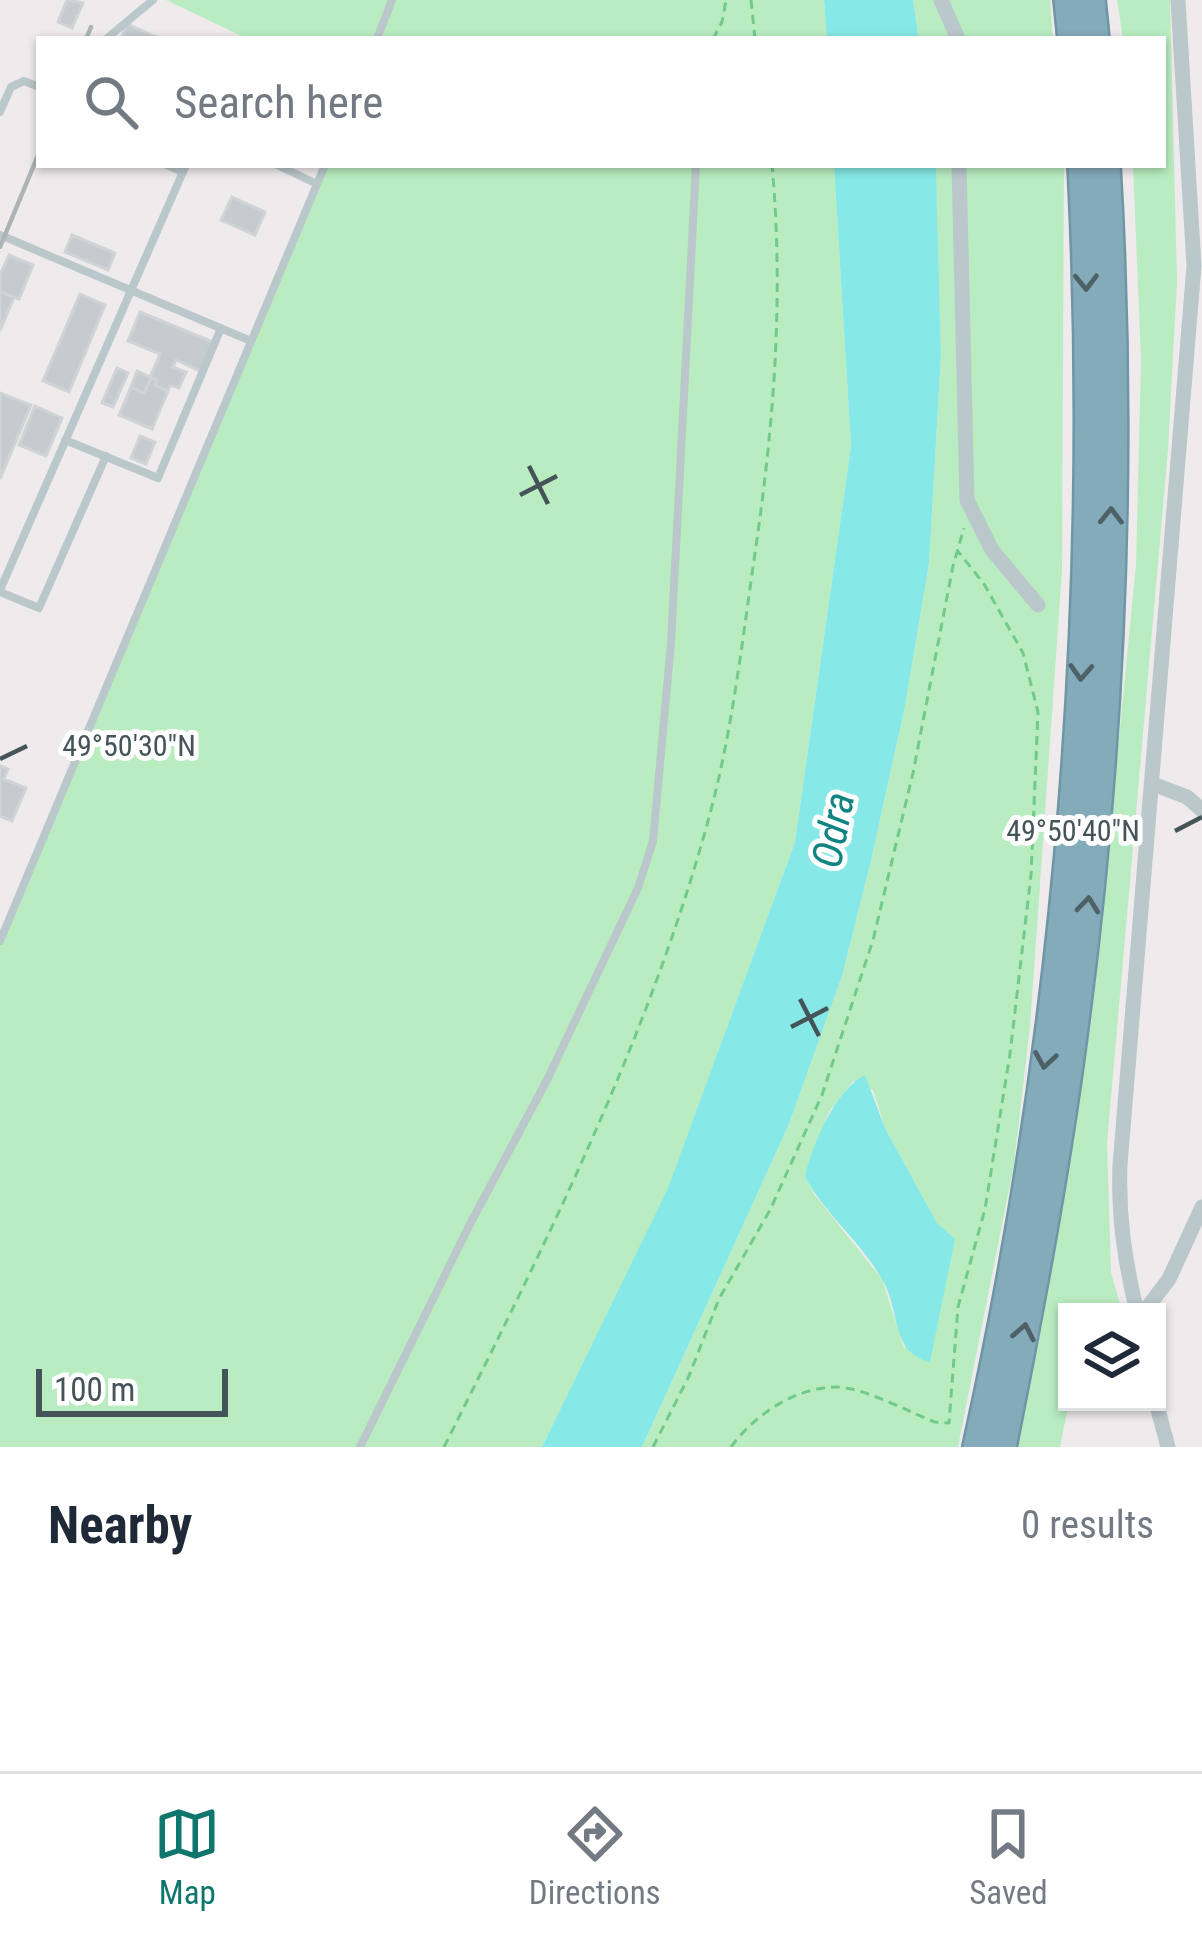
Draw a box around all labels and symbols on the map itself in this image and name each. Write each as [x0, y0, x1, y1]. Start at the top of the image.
one-way arrow [1073, 273, 1099, 292]
one-way arrow [1098, 506, 1124, 524]
one-way arrow [1068, 663, 1094, 682]
text: 49°50'30"N [62, 728, 196, 763]
water label: Odra [802, 788, 864, 872]
text: 49°50'40"N [1006, 813, 1140, 848]
one-way arrow [1074, 895, 1100, 915]
one-way arrow [1033, 1050, 1059, 1070]
one-way arrow [1011, 1323, 1036, 1343]
scale bar [36, 1363, 228, 1416]

